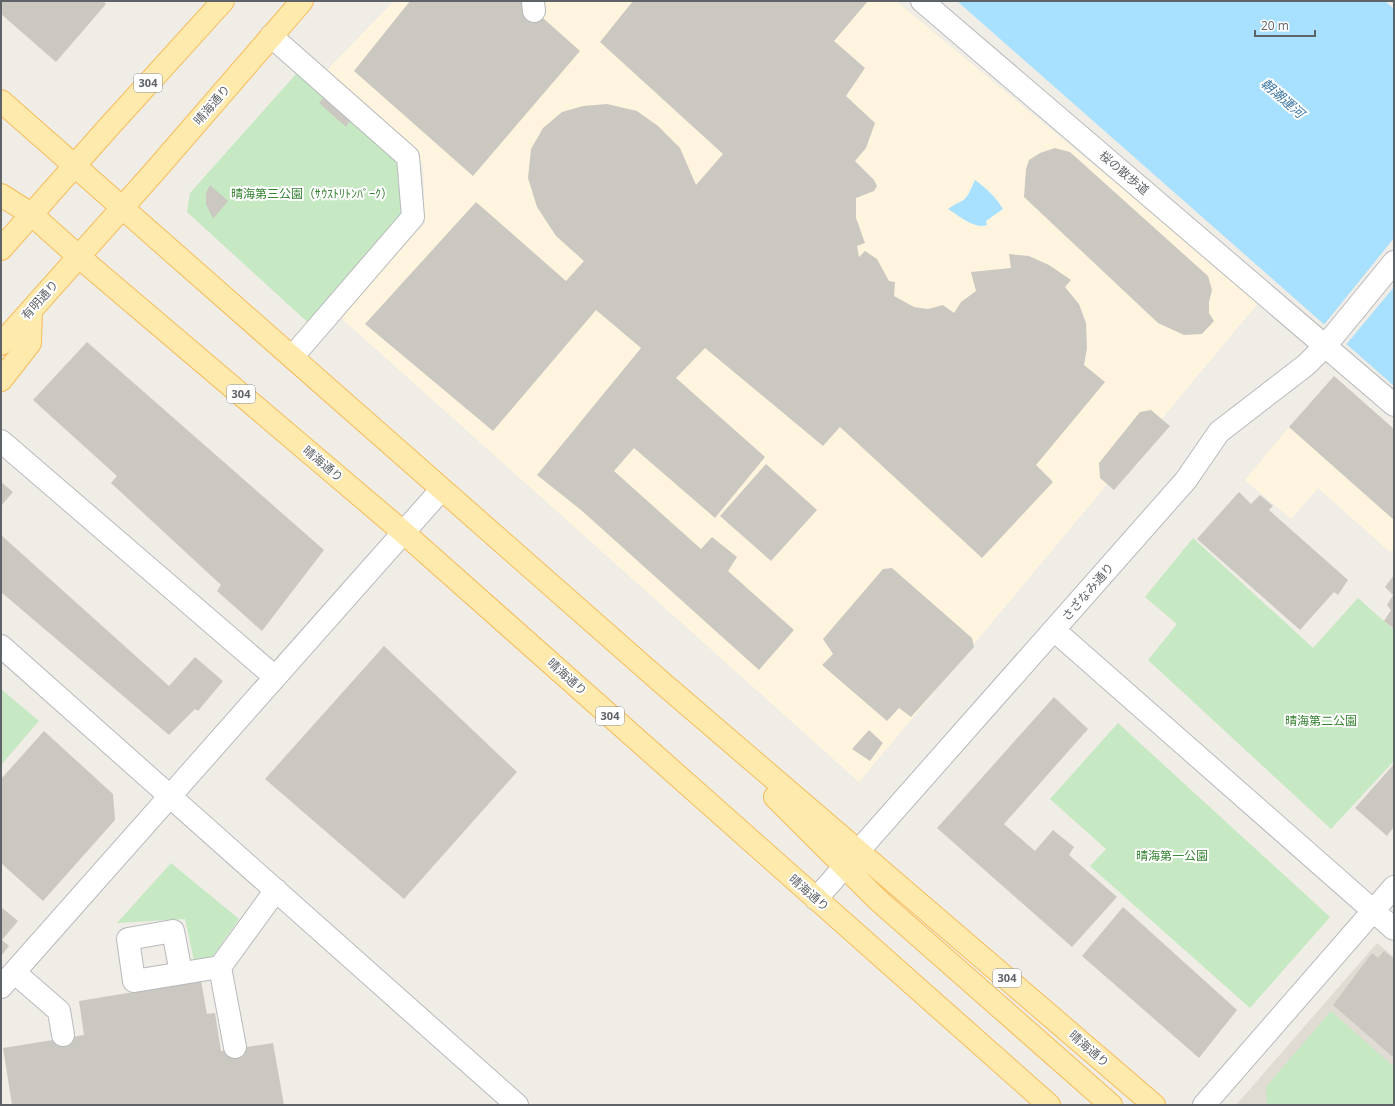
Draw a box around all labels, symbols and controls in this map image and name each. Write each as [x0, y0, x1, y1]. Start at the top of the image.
scale bar [1255, 12, 1315, 38]
text: 20 m [1261, 17, 1289, 34]
road number: 304 [134, 74, 162, 92]
water label: 朝潮運河 [1257, 74, 1311, 124]
street label: 晴海通り [189, 81, 234, 128]
street label: 桜の散歩道 [1096, 147, 1153, 198]
park label: 晴海第三公園（ｻｳｽﾄﾘﾄﾝﾊﾟｰｸ） [231, 185, 393, 202]
street label: 有明通り [17, 276, 62, 323]
road number: 304 [227, 385, 255, 403]
street label: 晴海通り [299, 442, 347, 486]
street label: さざなみ通り [1058, 559, 1118, 624]
street label: 晴海通り [544, 654, 591, 699]
road number: 304 [596, 707, 624, 725]
park label: 晴海第二公園 [1285, 712, 1357, 729]
park label: 晴海第一公園 [1136, 847, 1208, 864]
street label: 晴海通り [786, 870, 833, 915]
road number: 304 [993, 969, 1021, 987]
street label: 晴海通り [1066, 1026, 1113, 1071]

